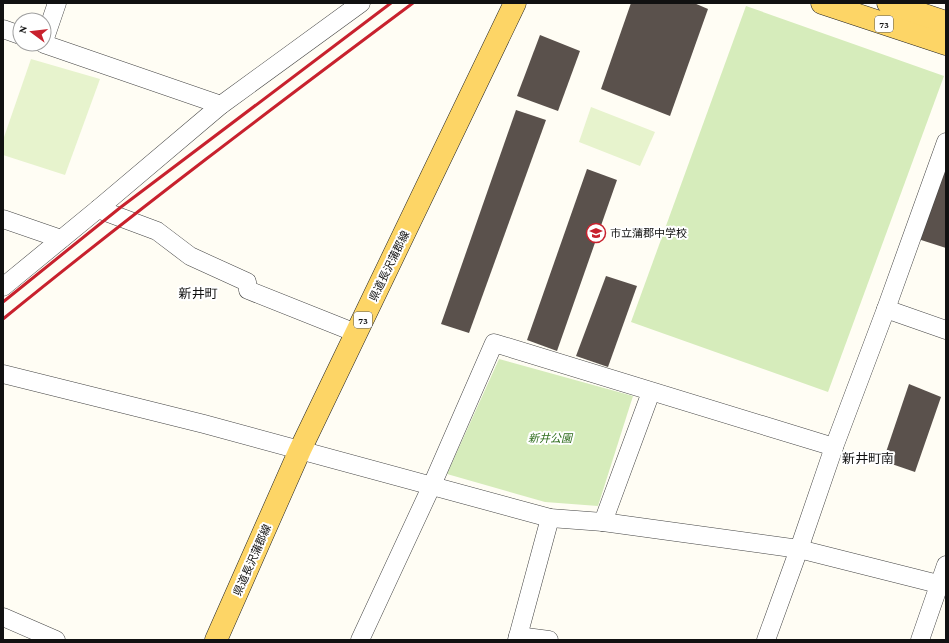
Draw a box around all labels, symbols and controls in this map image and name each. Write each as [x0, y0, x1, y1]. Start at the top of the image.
north arrow [12, 12, 52, 52]
road number: 73 [875, 16, 893, 32]
text: N [16, 24, 29, 35]
school or university icon: 市立蒲郡中学校 [585, 222, 607, 244]
place label: 市立蒲郡中学校 [610, 227, 687, 239]
street label: 県道長沢蒲郡線 [367, 229, 411, 303]
district label: 新井町 [178, 286, 218, 301]
road number: 73 [354, 312, 372, 328]
park label: 新井公園 [528, 432, 574, 444]
district label: 新井町南 [842, 451, 894, 466]
street label: 県道長沢蒲郡線 [231, 522, 273, 598]

